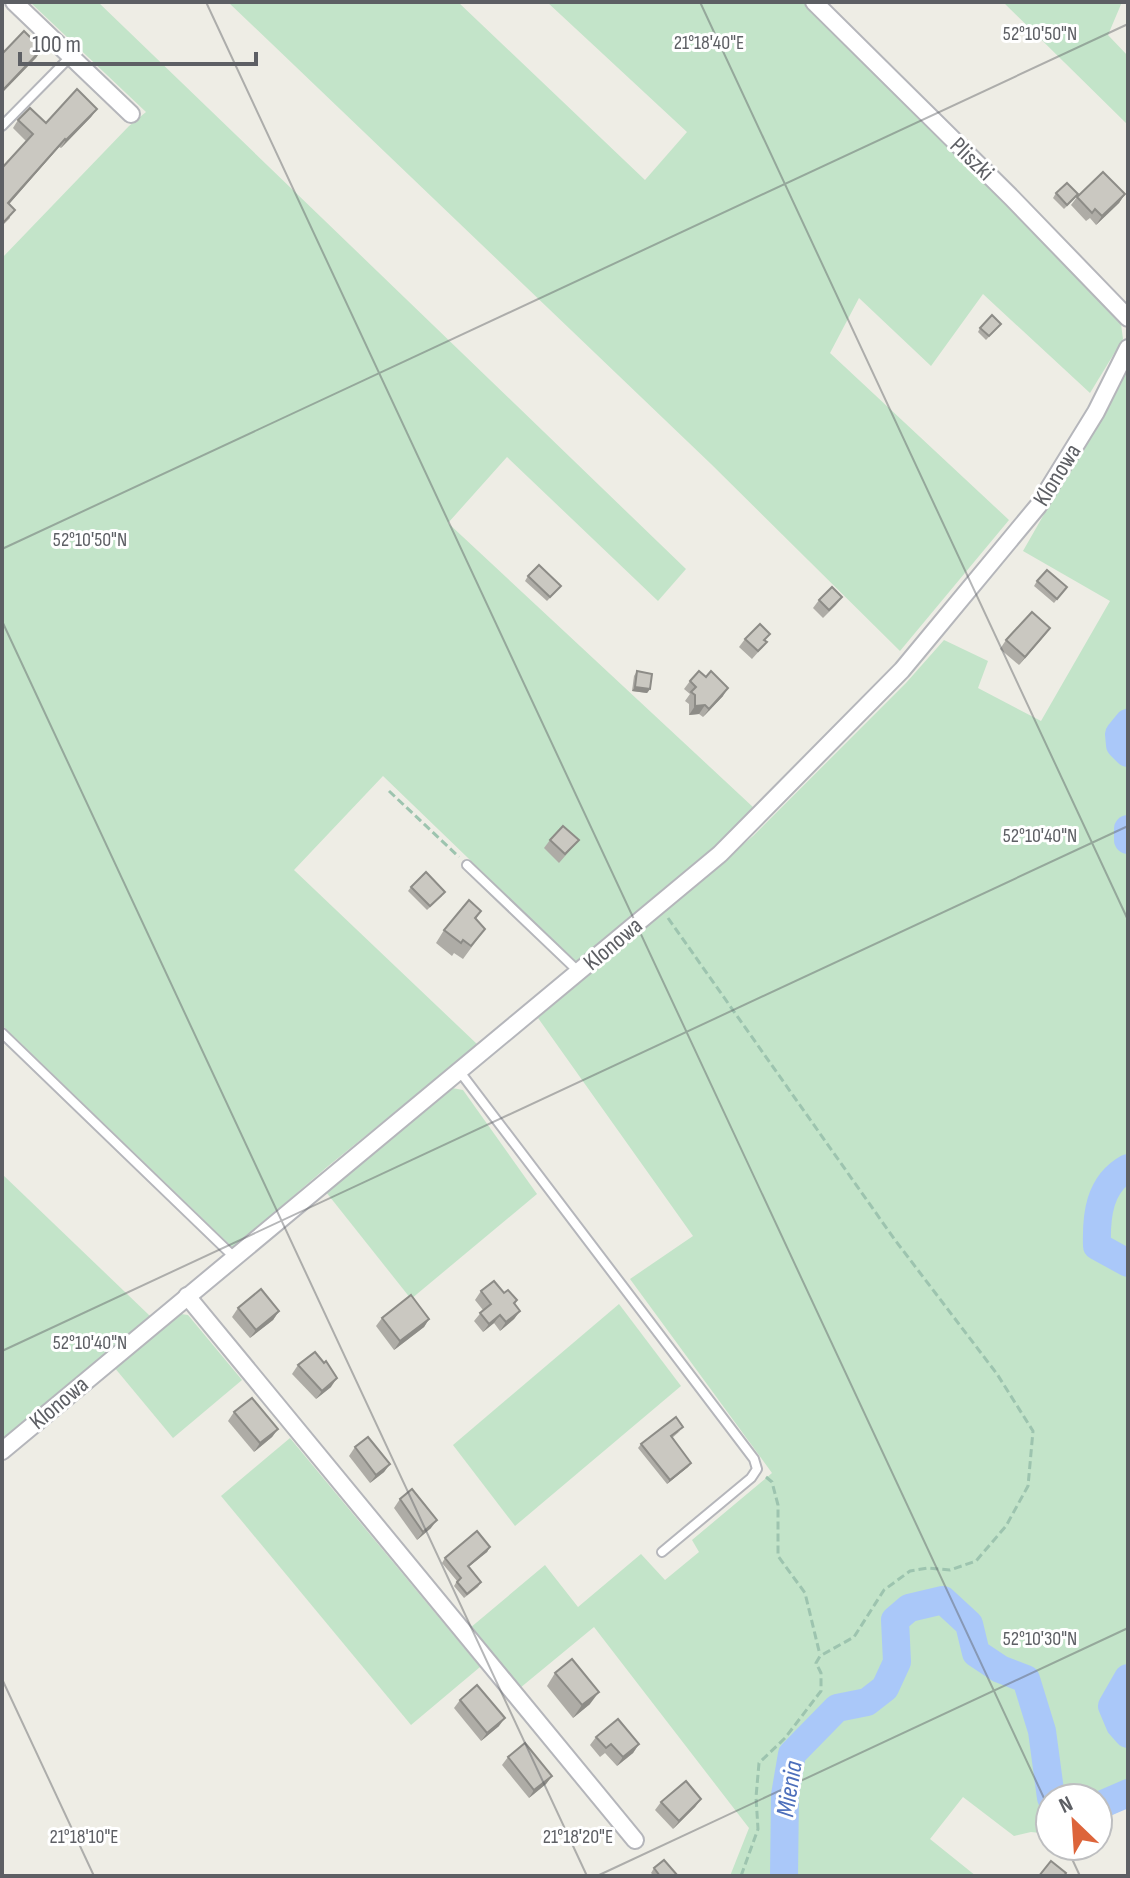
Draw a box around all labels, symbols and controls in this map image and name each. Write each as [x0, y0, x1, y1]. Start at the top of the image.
scale bar [20, 16, 256, 66]
text: 52°10'50"N [1003, 22, 1077, 46]
text: 100 m [32, 30, 81, 59]
text: 21°18'40"E [674, 31, 744, 55]
street label: Pliszki [944, 131, 1000, 187]
street label: Klonowa [1027, 439, 1087, 511]
text: 52°10'50"N [53, 528, 127, 552]
text: 52°10'40"N [1003, 824, 1077, 848]
street label: Klonowa [578, 911, 648, 977]
text: 52°10'40"N [53, 1331, 127, 1355]
street label: Klonowa [24, 1370, 94, 1436]
text: 52°10'30"N [1003, 1627, 1077, 1651]
water label: Mienia [770, 1758, 810, 1819]
north arrow [1034, 1782, 1114, 1862]
text: N [1055, 1791, 1077, 1820]
text: 21°18'10"E [49, 1825, 119, 1849]
text: 21°18'20"E [543, 1825, 613, 1849]

